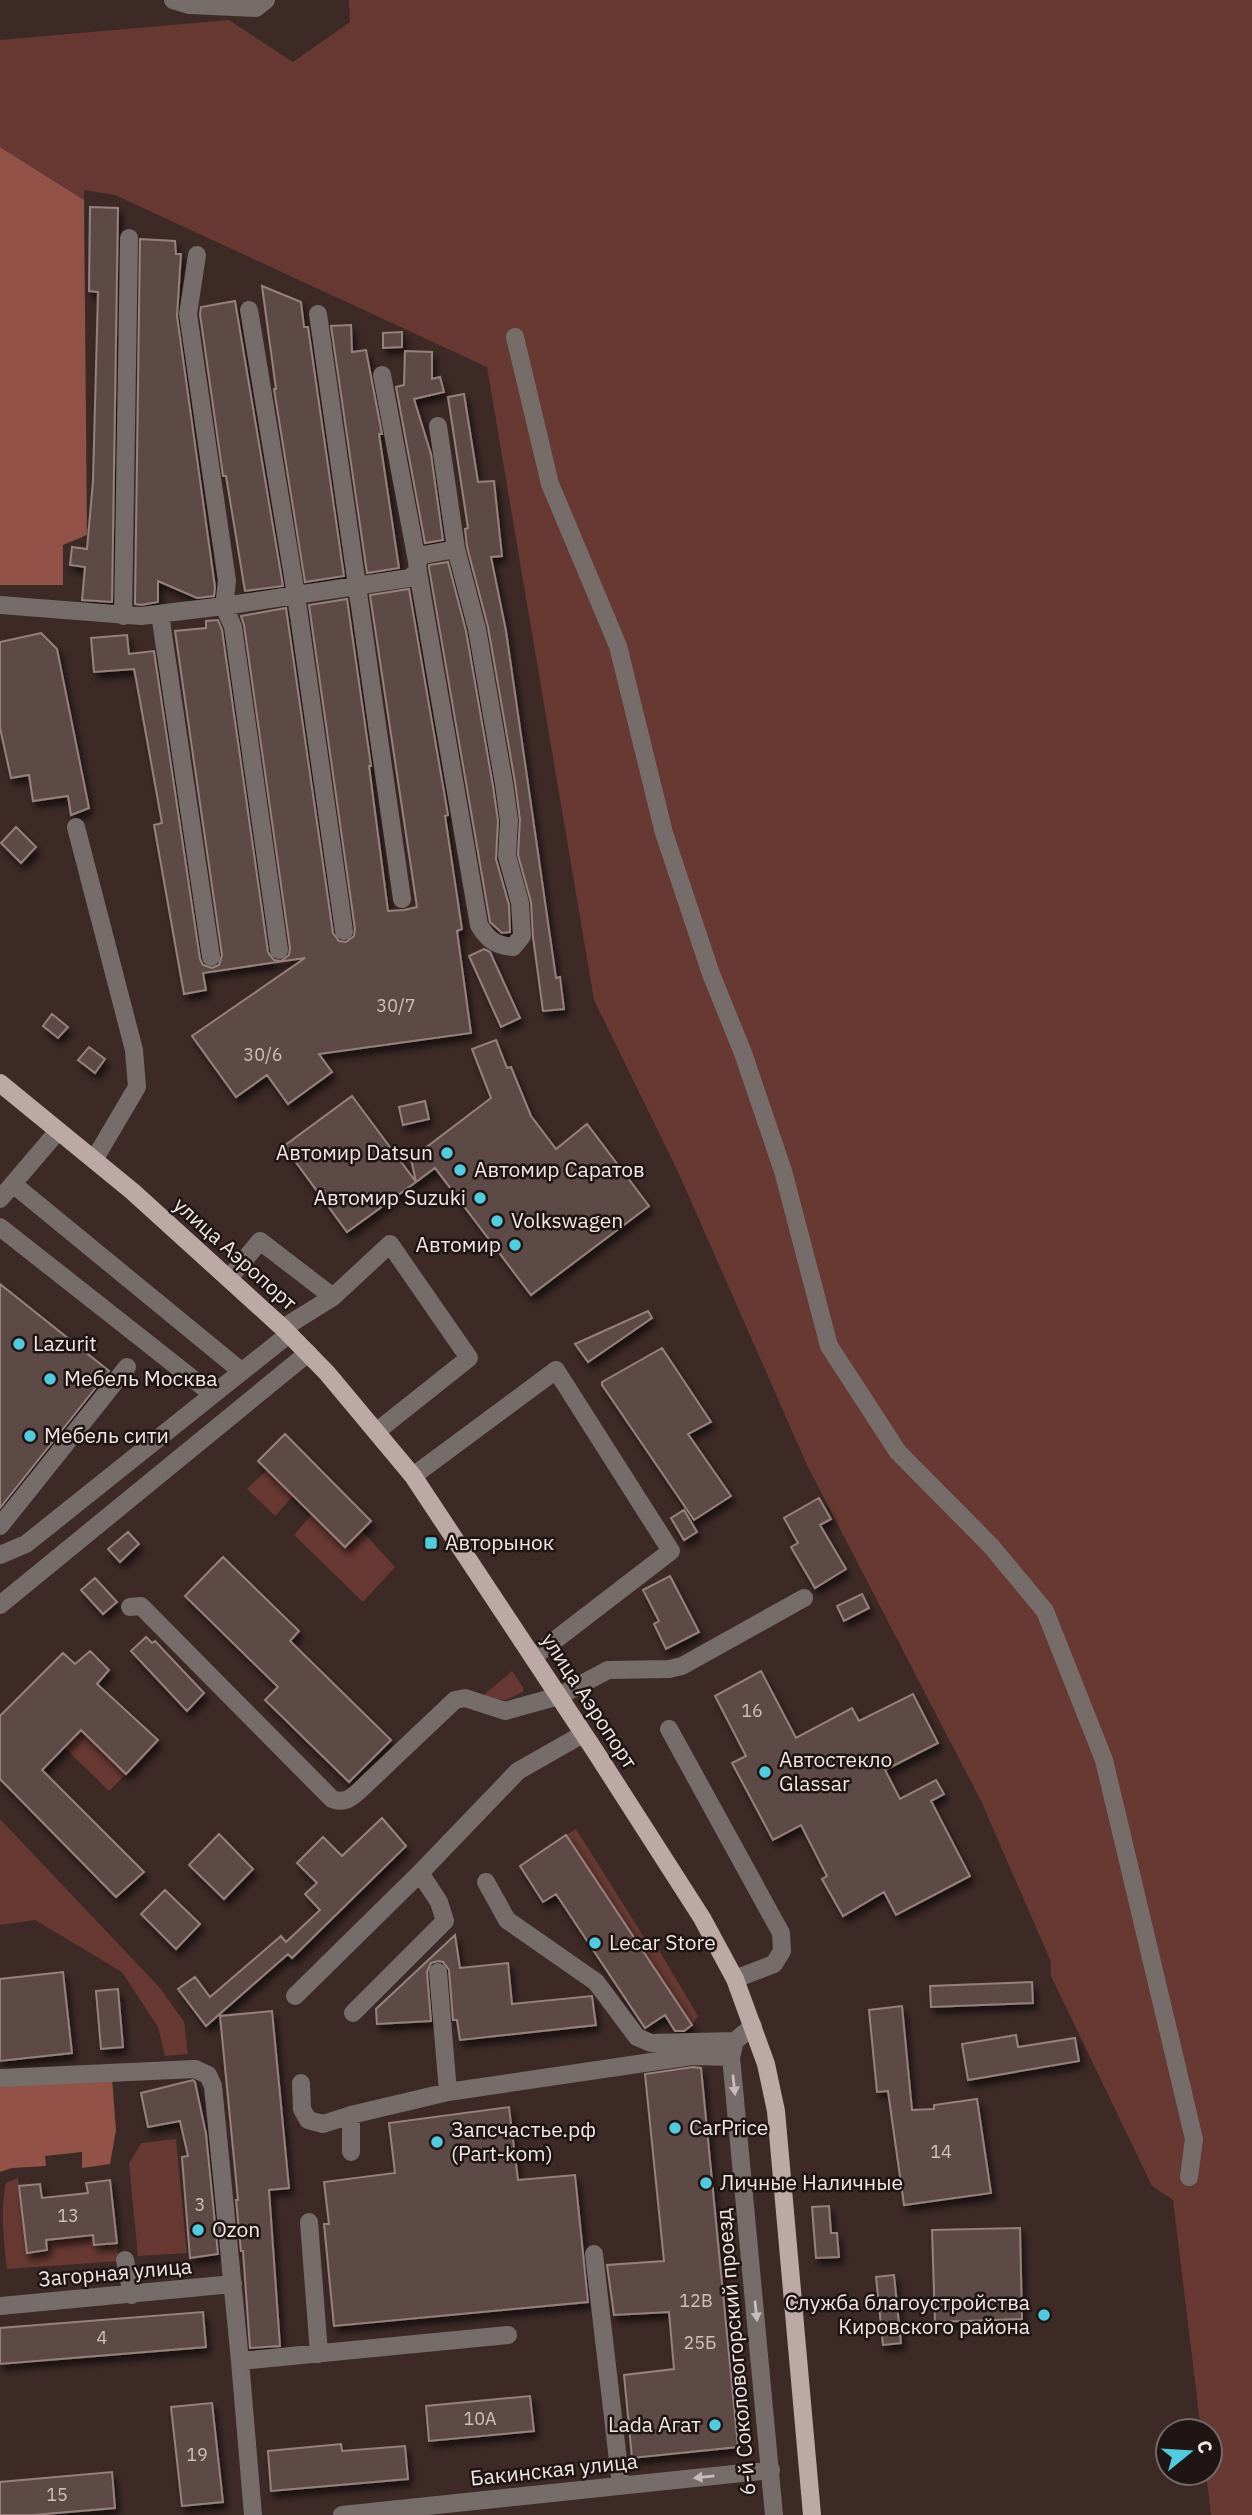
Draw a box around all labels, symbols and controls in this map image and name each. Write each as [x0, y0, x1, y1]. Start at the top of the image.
house number: 30/7 [376, 994, 416, 1017]
house number: 30/6 [243, 1043, 283, 1066]
place label: Автомир Datsun [276, 1138, 433, 1166]
marker: Автомир Datsun [439, 1145, 455, 1161]
place label: Автомир Саратов [474, 1155, 645, 1183]
marker: Автомир Саратов [452, 1162, 468, 1178]
place label: Автомир Suzuki [313, 1183, 466, 1211]
street label: улица Аэропорт [168, 1190, 303, 1316]
marker: Автомир Suzuki [472, 1190, 488, 1206]
place label: Volkswagen [511, 1206, 623, 1234]
marker: Volkswagen [489, 1213, 505, 1229]
place label: Автомир [416, 1230, 501, 1258]
marker: Автомир [507, 1237, 523, 1253]
place label: Lazurit [33, 1329, 97, 1357]
marker: Lazurit [11, 1336, 27, 1352]
place label: Мебель Москва [64, 1364, 218, 1392]
marker: Мебель Москва [42, 1371, 58, 1387]
place label: Мебель сити [44, 1421, 169, 1449]
marker: Мебель сити [22, 1428, 38, 1444]
place label: Авторынок [445, 1528, 554, 1556]
marker: Авторынок [423, 1535, 439, 1551]
street label: улица Аэропорт [535, 1627, 644, 1774]
house number: 16 [741, 1699, 763, 1722]
place label: Автостекло Glassar [779, 1745, 892, 1797]
marker: Автостекло Glassar [757, 1764, 773, 1780]
place label: Lecar Store [609, 1928, 716, 1956]
marker: Lecar Store [587, 1935, 603, 1951]
one-way arrow [728, 2074, 739, 2096]
place label: CarPrice [689, 2113, 768, 2141]
place label: Запсчастье.рф (Part-kom) [451, 2115, 596, 2167]
marker: CarPrice [667, 2120, 683, 2136]
marker: Запсчастье.рф (Part-kom) [429, 2134, 445, 2150]
house number: 14 [930, 2140, 952, 2163]
place label: Личные Наличные [720, 2168, 903, 2196]
marker: Личные Наличные [698, 2175, 714, 2191]
house number: 3 [195, 2193, 205, 2216]
house number: 13 [57, 2204, 79, 2227]
street label: 6-й Соколовогорский проезд [709, 2207, 762, 2497]
place label: Ozon [212, 2215, 260, 2243]
marker: Ozon [190, 2222, 206, 2238]
street label: Загорная улица [37, 2251, 193, 2293]
place label: Служба благоустройства Кировского района [785, 2288, 1030, 2340]
house number: 12В [679, 2289, 713, 2312]
one-way arrow [751, 2300, 762, 2322]
marker: Служба благоустройства Кировского района [1036, 2307, 1052, 2323]
house number: 4 [97, 2326, 108, 2349]
house number: 25Б [683, 2331, 717, 2354]
house number: 10А [463, 2407, 497, 2430]
place label: Lada Агат [608, 2410, 701, 2438]
marker: Lada Агат [707, 2417, 723, 2433]
north arrow [1154, 2417, 1224, 2487]
text: С [1192, 2437, 1218, 2456]
house number: 19 [186, 2443, 208, 2466]
street label: Бакинская улица [469, 2446, 639, 2492]
one-way arrow [692, 2472, 714, 2483]
house number: 15 [46, 2483, 68, 2506]

